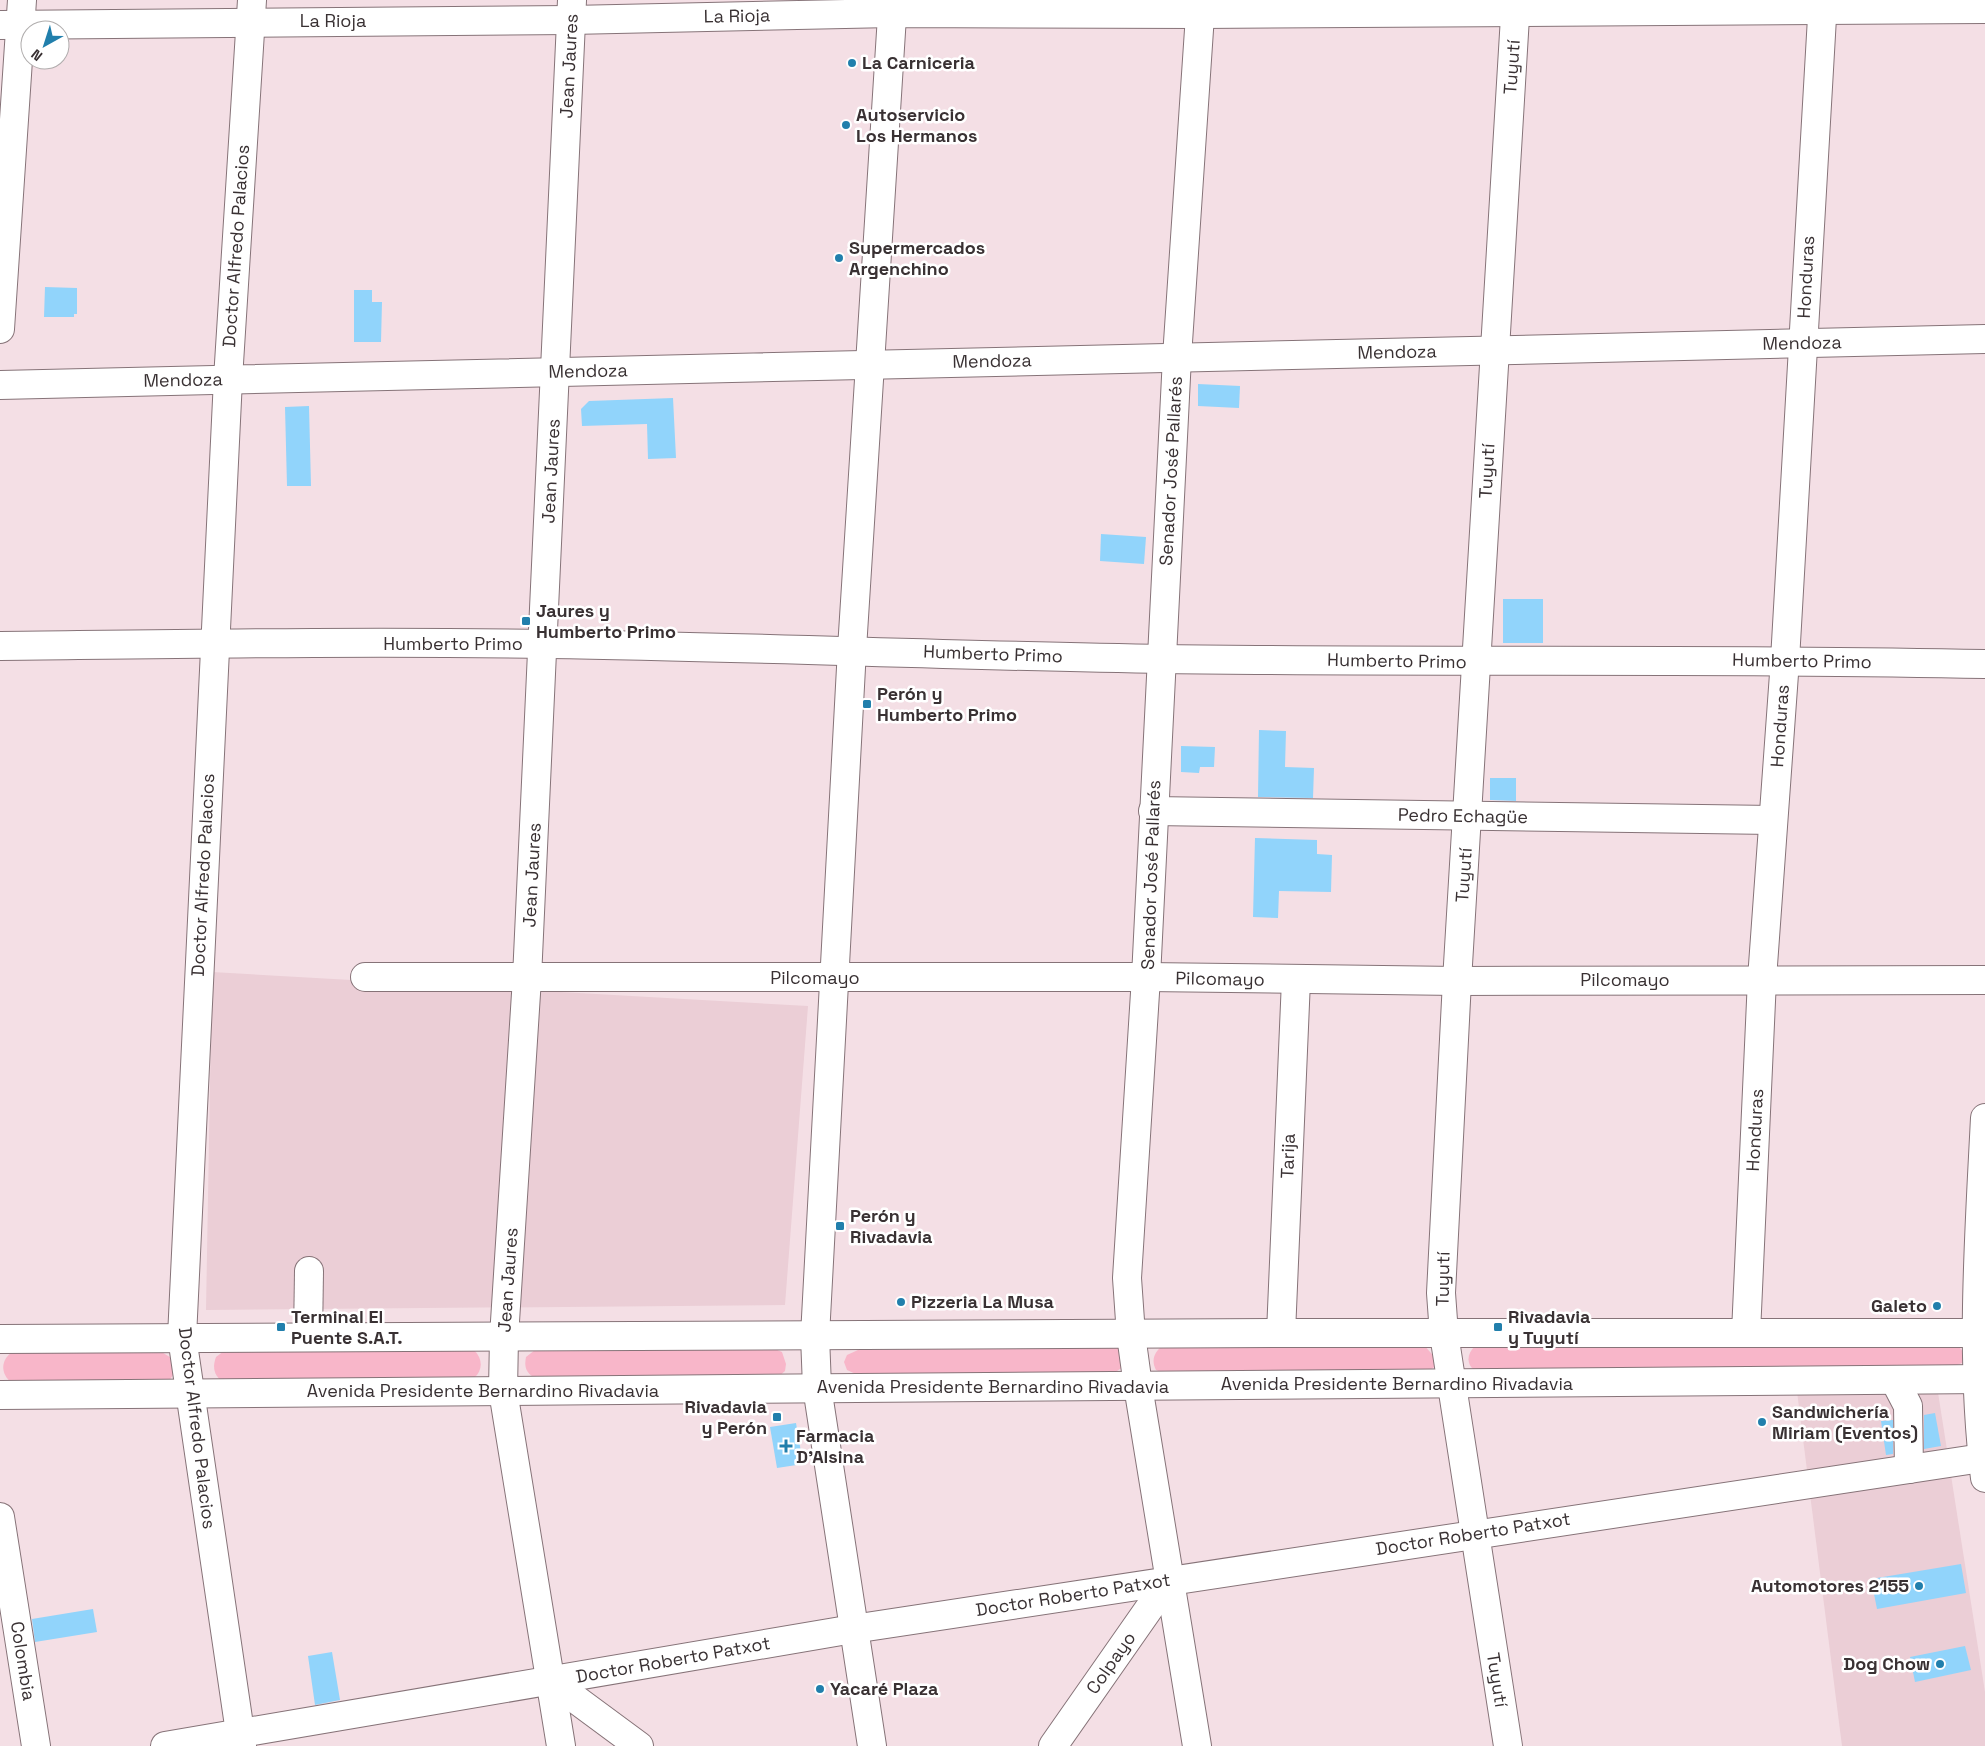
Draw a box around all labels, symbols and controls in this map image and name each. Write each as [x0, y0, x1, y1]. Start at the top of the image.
street label: La Rioja [704, 3, 770, 28]
street label: La Rioja [300, 9, 366, 32]
street label: Jean Jaures [554, 13, 583, 119]
north arrow [20, 20, 70, 70]
street label: Tuyutí [1498, 38, 1525, 95]
text: N [28, 45, 46, 65]
place label: La Carniceria [862, 51, 976, 74]
marker: La Carniceria [846, 57, 858, 69]
place label: Autoservicio Los Hermanos [856, 103, 977, 147]
marker: Autoservicio Los Hermanos [840, 119, 852, 131]
street label: Doctor Alfredo Palacios [217, 144, 254, 348]
street label: Honduras [1792, 235, 1819, 319]
place label: Supermercados Argenchino [849, 236, 985, 280]
marker: Supermercados Argenchino [833, 252, 845, 264]
street label: Mendoza [1762, 330, 1842, 355]
street label: Mendoza [1357, 339, 1437, 364]
street label: Mendoza [952, 348, 1032, 373]
street label: Mendoza [548, 358, 628, 383]
street label: Mendoza [143, 367, 223, 392]
street label: Senador José Pallarés [1154, 376, 1187, 566]
street label: Jean Jaures [536, 418, 565, 524]
street label: Tuyutí [1474, 442, 1499, 499]
place label: Jaures y Humberto Primo [536, 599, 676, 643]
marker: Jaures y Humberto Primo [520, 615, 532, 627]
street label: Humberto Primo [383, 632, 523, 655]
street label: Humberto Primo [923, 640, 1063, 667]
street label: Humberto Primo [1327, 648, 1467, 673]
street label: Humberto Primo [1732, 648, 1872, 673]
place label: Perón y Humberto Primo [877, 682, 1017, 726]
street label: Honduras [1765, 684, 1794, 768]
marker: Perón y Humberto Primo [861, 698, 873, 710]
street label: Doctor Alfredo Palacios [186, 773, 219, 977]
street label: Senador José Pallarés [1136, 780, 1165, 970]
street label: Pedro Echagüe [1398, 803, 1528, 828]
street label: Jean Jaures [517, 822, 546, 928]
street label: Tuyutí [1450, 846, 1477, 903]
street label: Pilcomayo [770, 966, 860, 989]
street label: Pilcomayo [1175, 966, 1265, 991]
street label: Pilcomayo [1580, 968, 1670, 991]
street label: Honduras [1741, 1088, 1768, 1172]
street label: Tarija [1275, 1133, 1300, 1179]
place label: Perón y Rivadavia [850, 1204, 933, 1248]
marker: Perón y Rivadavia [834, 1220, 846, 1232]
street label: Jean Jaures [492, 1227, 523, 1333]
street label: Tuyutí [1431, 1251, 1454, 1307]
place label: Pizzeria La Musa [911, 1290, 1054, 1313]
place label: Galeto [1871, 1294, 1927, 1317]
marker: Pizzeria La Musa [895, 1296, 907, 1308]
marker: Galeto [1931, 1300, 1943, 1312]
place label: Terminal El Puente S.A.T. [291, 1305, 403, 1349]
place label: Rivadavia y Tuyutí [1508, 1305, 1591, 1349]
marker: Terminal El Puente S.A.T. [275, 1321, 287, 1333]
marker: Rivadavia y Tuyutí [1492, 1321, 1504, 1333]
street label: Doctor Alfredo Palacios [174, 1326, 221, 1530]
street label: Avenida Presidente Bernardino Rivadavia [1221, 1372, 1573, 1395]
street label: Avenida Presidente Bernardino Rivadavia [817, 1375, 1169, 1398]
street label: Avenida Presidente Bernardino Rivadavia [307, 1379, 659, 1402]
place label: Rivadavia y Perón [685, 1395, 768, 1439]
place label: Sandwichería Miriam (Eventos) [1772, 1400, 1918, 1444]
marker: Rivadavia y Perón [771, 1411, 783, 1423]
marker: Sandwichería Miriam (Eventos) [1756, 1416, 1768, 1428]
place label: Farmacia D'Alsina [796, 1424, 875, 1468]
marker: Farmacia D'Alsina [780, 1440, 792, 1452]
street label: Doctor Roberto Patxot [1374, 1507, 1572, 1560]
street label: Doctor Roberto Patxot [974, 1568, 1172, 1621]
place label: Automotores 2155 [1751, 1574, 1909, 1597]
marker: Automotores 2155 [1913, 1580, 1925, 1592]
street label: Colombia [6, 1620, 41, 1702]
street label: Colpayo [1081, 1627, 1140, 1698]
street label: Doctor Roberto Patxot [574, 1631, 772, 1688]
street label: Tuyutí [1482, 1651, 1513, 1709]
place label: Dog Chow [1843, 1652, 1930, 1675]
marker: Dog Chow [1934, 1658, 1946, 1670]
place label: Yacaré Plaza [830, 1677, 939, 1700]
marker: Yacaré Plaza [814, 1683, 826, 1695]

